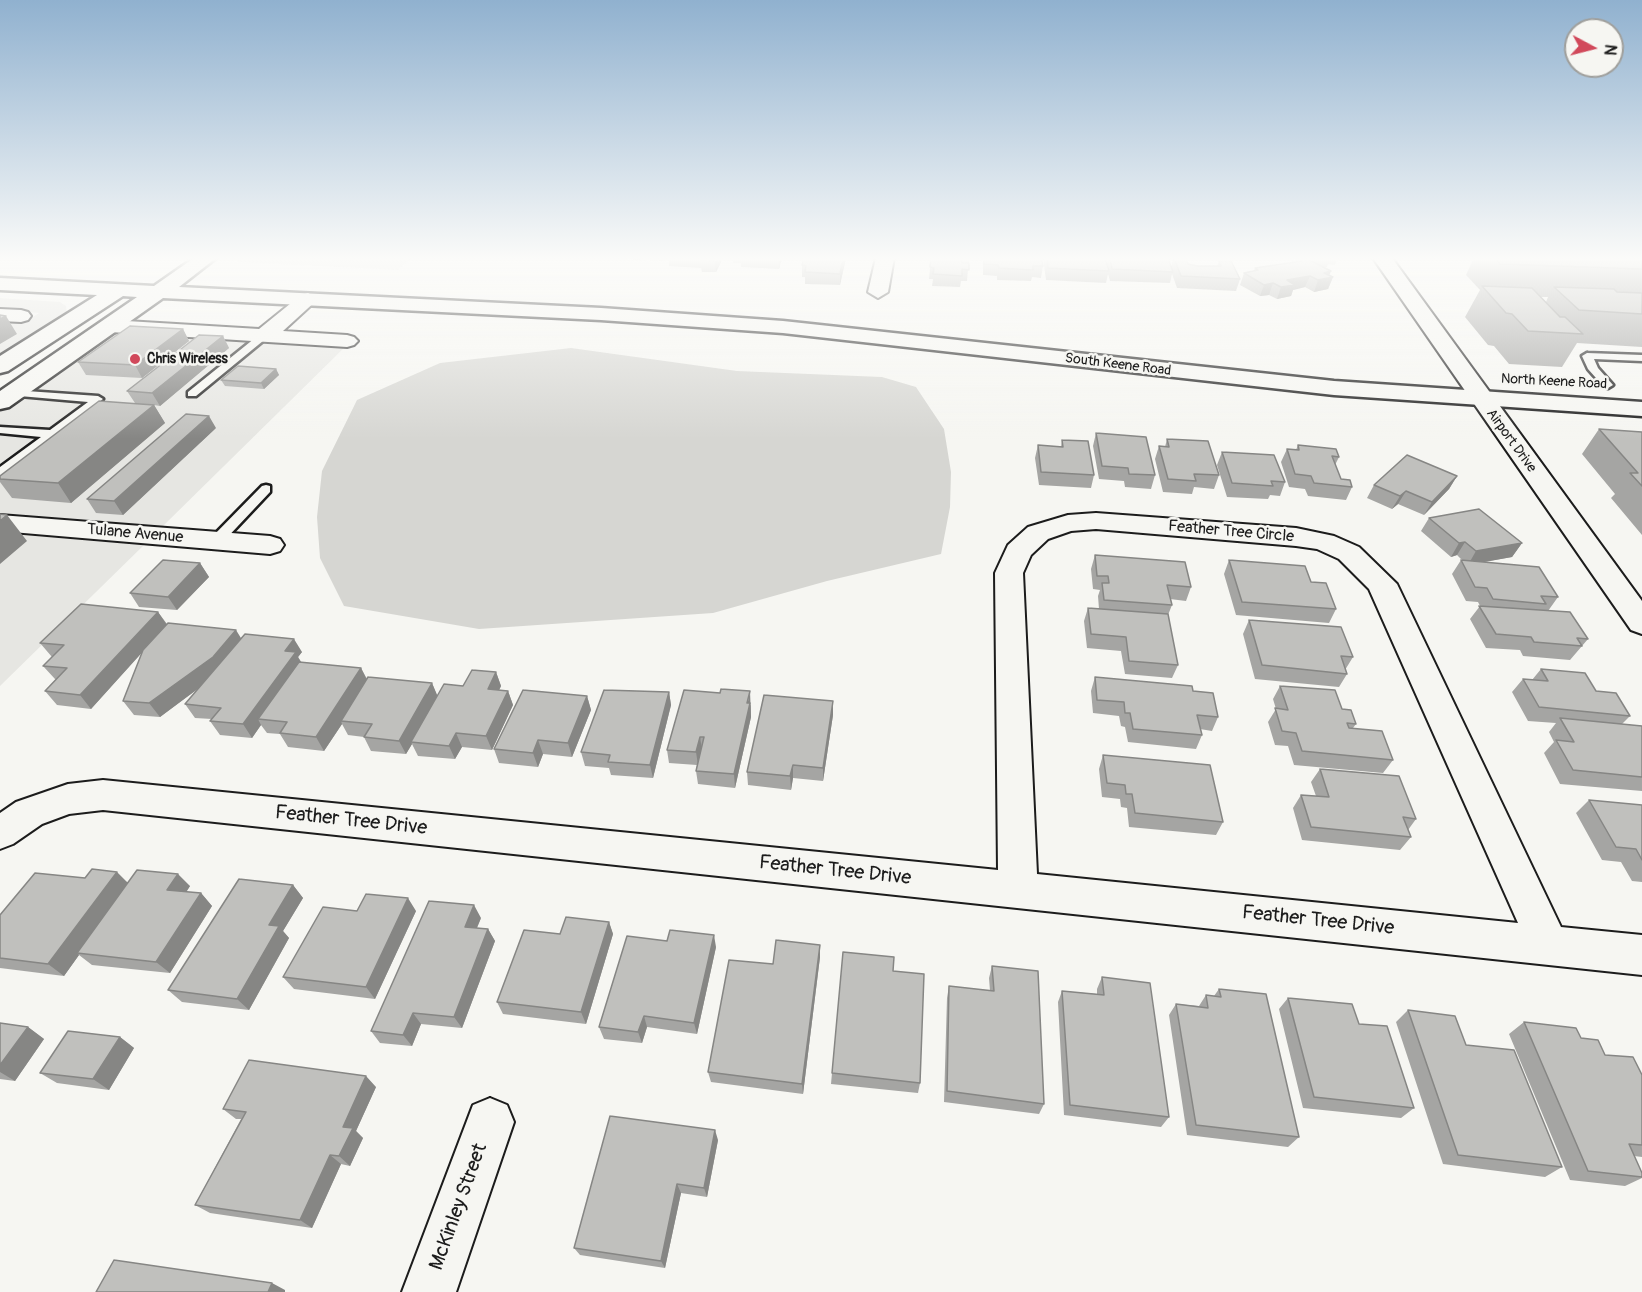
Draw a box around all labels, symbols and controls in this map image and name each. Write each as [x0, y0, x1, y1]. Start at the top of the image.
north arrow [1564, 18, 1624, 78]
text: N [1599, 43, 1620, 57]
street label: South Keene Road [1064, 350, 1172, 380]
place label: Chris Wireless [147, 351, 228, 367]
marker: Chris Wireless [128, 352, 142, 366]
street label: North Keene Road [1501, 371, 1607, 393]
street label: Airport Drive [1482, 406, 1540, 476]
street label: Feather Tree Circle [1167, 517, 1295, 547]
street label: Tulane Avenue [86, 520, 184, 548]
street label: Feather Tree Drive [274, 801, 428, 841]
street label: Feather Tree Drive [758, 851, 912, 891]
street label: Feather Tree Drive [1241, 901, 1395, 941]
street label: McKinley Street [425, 1140, 493, 1274]

